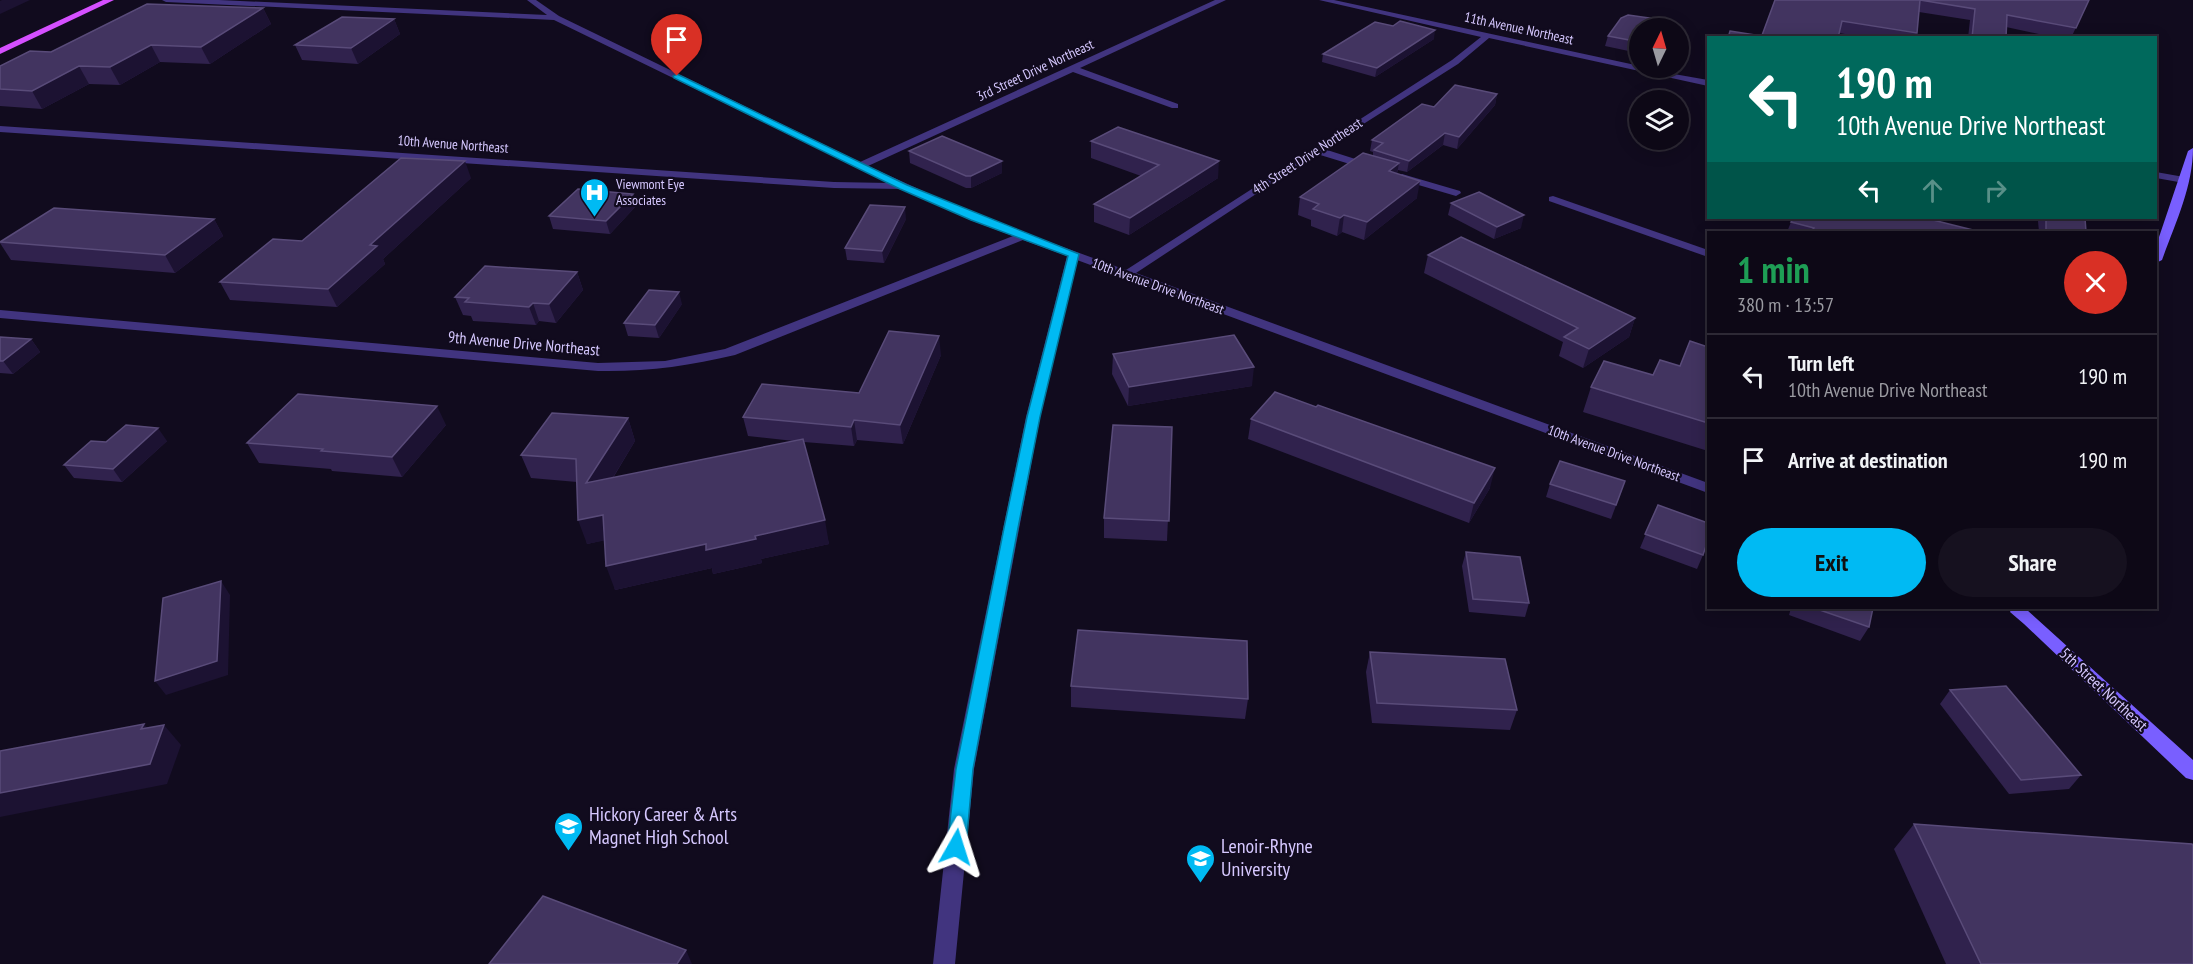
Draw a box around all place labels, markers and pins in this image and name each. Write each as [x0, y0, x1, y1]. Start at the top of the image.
pin [651, 14, 702, 76]
place label: Viewmont Eye Associates [615, 175, 685, 209]
hospital icon: Viewmont Eye Associates [579, 176, 611, 218]
place label: Hickory Career & Arts Magnet High School [589, 801, 737, 850]
school or university icon: Hickory Career & Arts Magnet High School [552, 810, 584, 852]
place label: Lenoir-Rhyne University [1221, 833, 1313, 882]
school or university icon: Lenoir-Rhyne University [1184, 842, 1216, 884]

